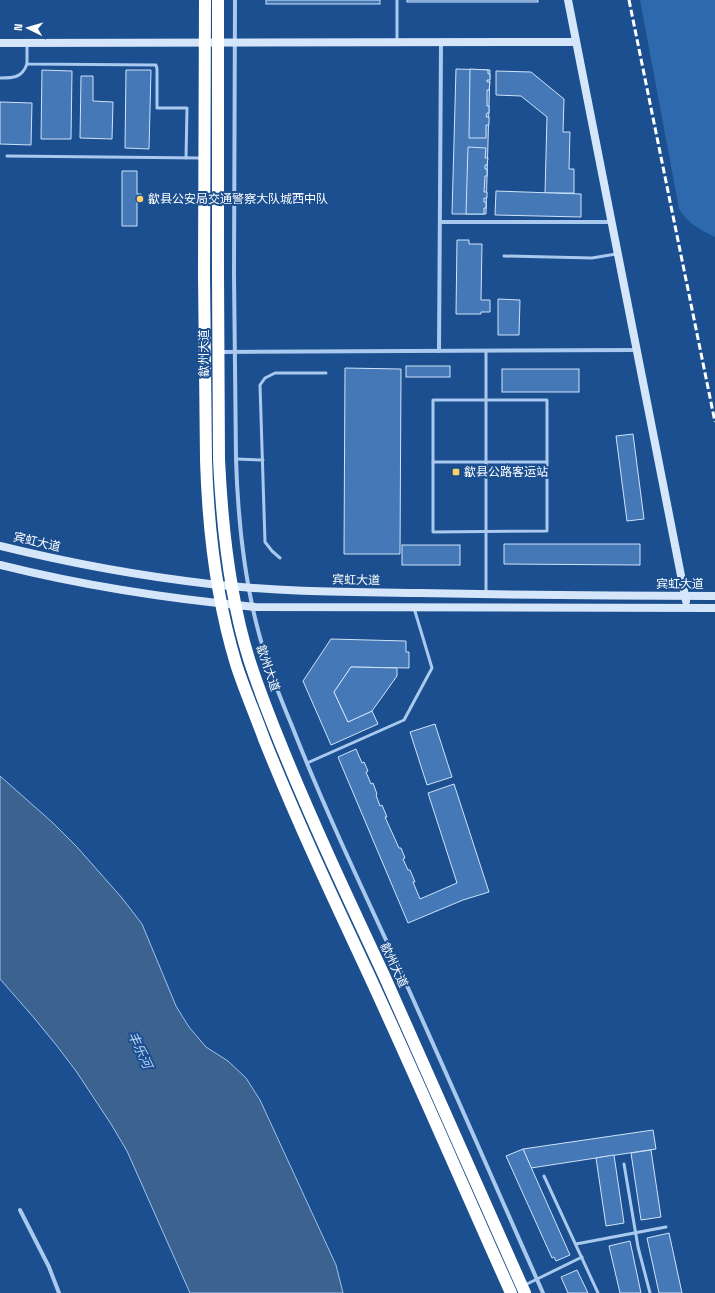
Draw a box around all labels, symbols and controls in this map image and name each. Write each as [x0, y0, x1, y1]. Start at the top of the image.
north arrow [8, 8, 48, 48]
text: N [11, 23, 25, 31]
place label: 歙县公安局交通警察大队城西中队 [148, 191, 328, 207]
marker: 歙县公安局交通警察大队城西中队 [135, 194, 145, 204]
street label: 歙州大道 [196, 329, 212, 377]
place label: 歙县公路客运站 [464, 464, 548, 480]
marker: 歙县公路客运站 [451, 467, 461, 477]
street label: 宾虹大道 [12, 529, 62, 555]
street label: 宾虹大道 [332, 572, 380, 588]
street label: 宾虹大道 [656, 576, 704, 592]
street label: 歙州大道 [253, 643, 283, 693]
street label: 歙州大道 [377, 940, 411, 990]
water label: 丰乐河 [124, 1029, 157, 1074]

